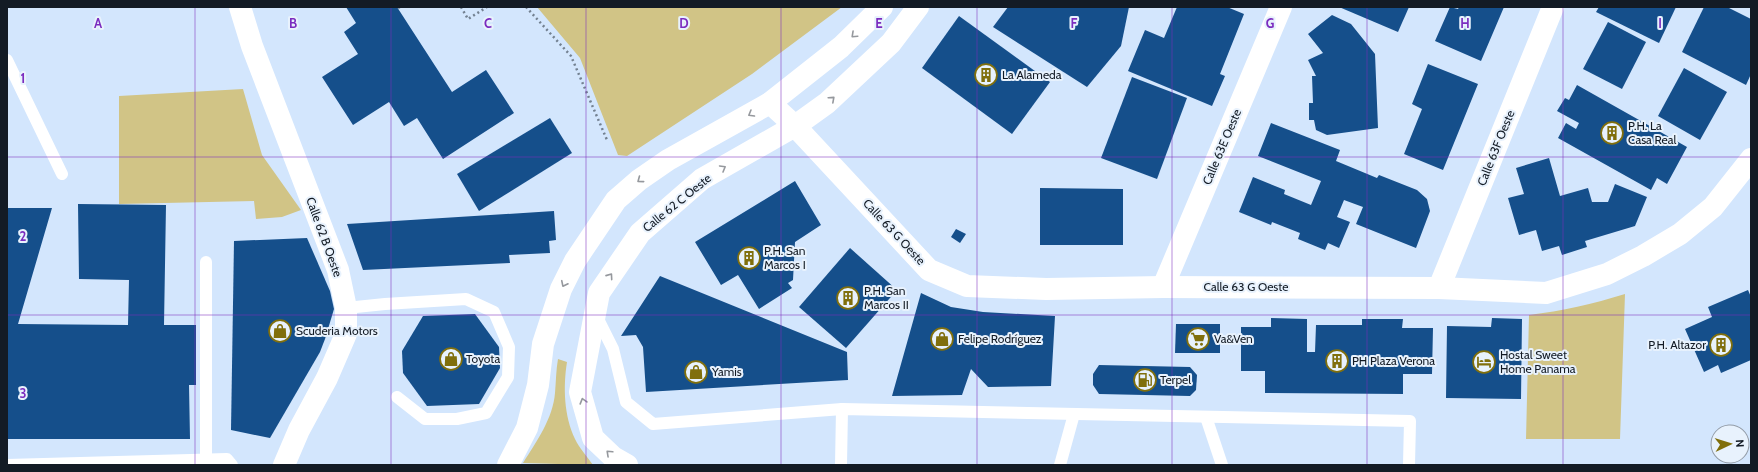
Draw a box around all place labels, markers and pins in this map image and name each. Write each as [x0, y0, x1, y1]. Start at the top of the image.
building icon: La Alameda [973, 62, 999, 88]
place label: La Alameda [1002, 67, 1062, 82]
place label: P.H. La Casa Real [1628, 118, 1676, 147]
building icon: P.H. La Casa Real [1599, 120, 1625, 146]
place label: P.H. San Marcos I [764, 243, 806, 272]
building icon: P.H. San Marcos I [736, 245, 762, 271]
place label: P.H. San Marcos II [864, 283, 909, 312]
building icon: P.H. San Marcos II [835, 285, 861, 311]
shop icon: Scuderia Motors [267, 318, 293, 344]
place label: Scuderia Motors [296, 323, 378, 338]
shop icon: Felipe Rodríguez [929, 326, 955, 352]
supermarket icon: Va&Ven [1185, 326, 1211, 352]
place label: Felipe Rodríguez [958, 331, 1042, 346]
place label: Va&Ven [1214, 331, 1253, 346]
building icon: P.H. Altazor [1708, 332, 1734, 358]
place label: P.H. Altazor [1648, 337, 1706, 352]
shop icon: Toyota [438, 346, 464, 372]
place label: Hostal Sweet Home Panama [1500, 347, 1576, 376]
building icon: PH Plaza Verona [1324, 348, 1350, 374]
hotel icon: Hostal Sweet Home Panama [1471, 349, 1497, 375]
place label: Toyota [466, 351, 500, 366]
place label: PH Plaza Verona [1352, 353, 1435, 368]
shop icon: Yamis [683, 359, 709, 385]
place label: Yamis [711, 364, 742, 379]
fuel station icon: Terpel [1132, 367, 1158, 393]
place label: Terpel [1160, 372, 1191, 387]

